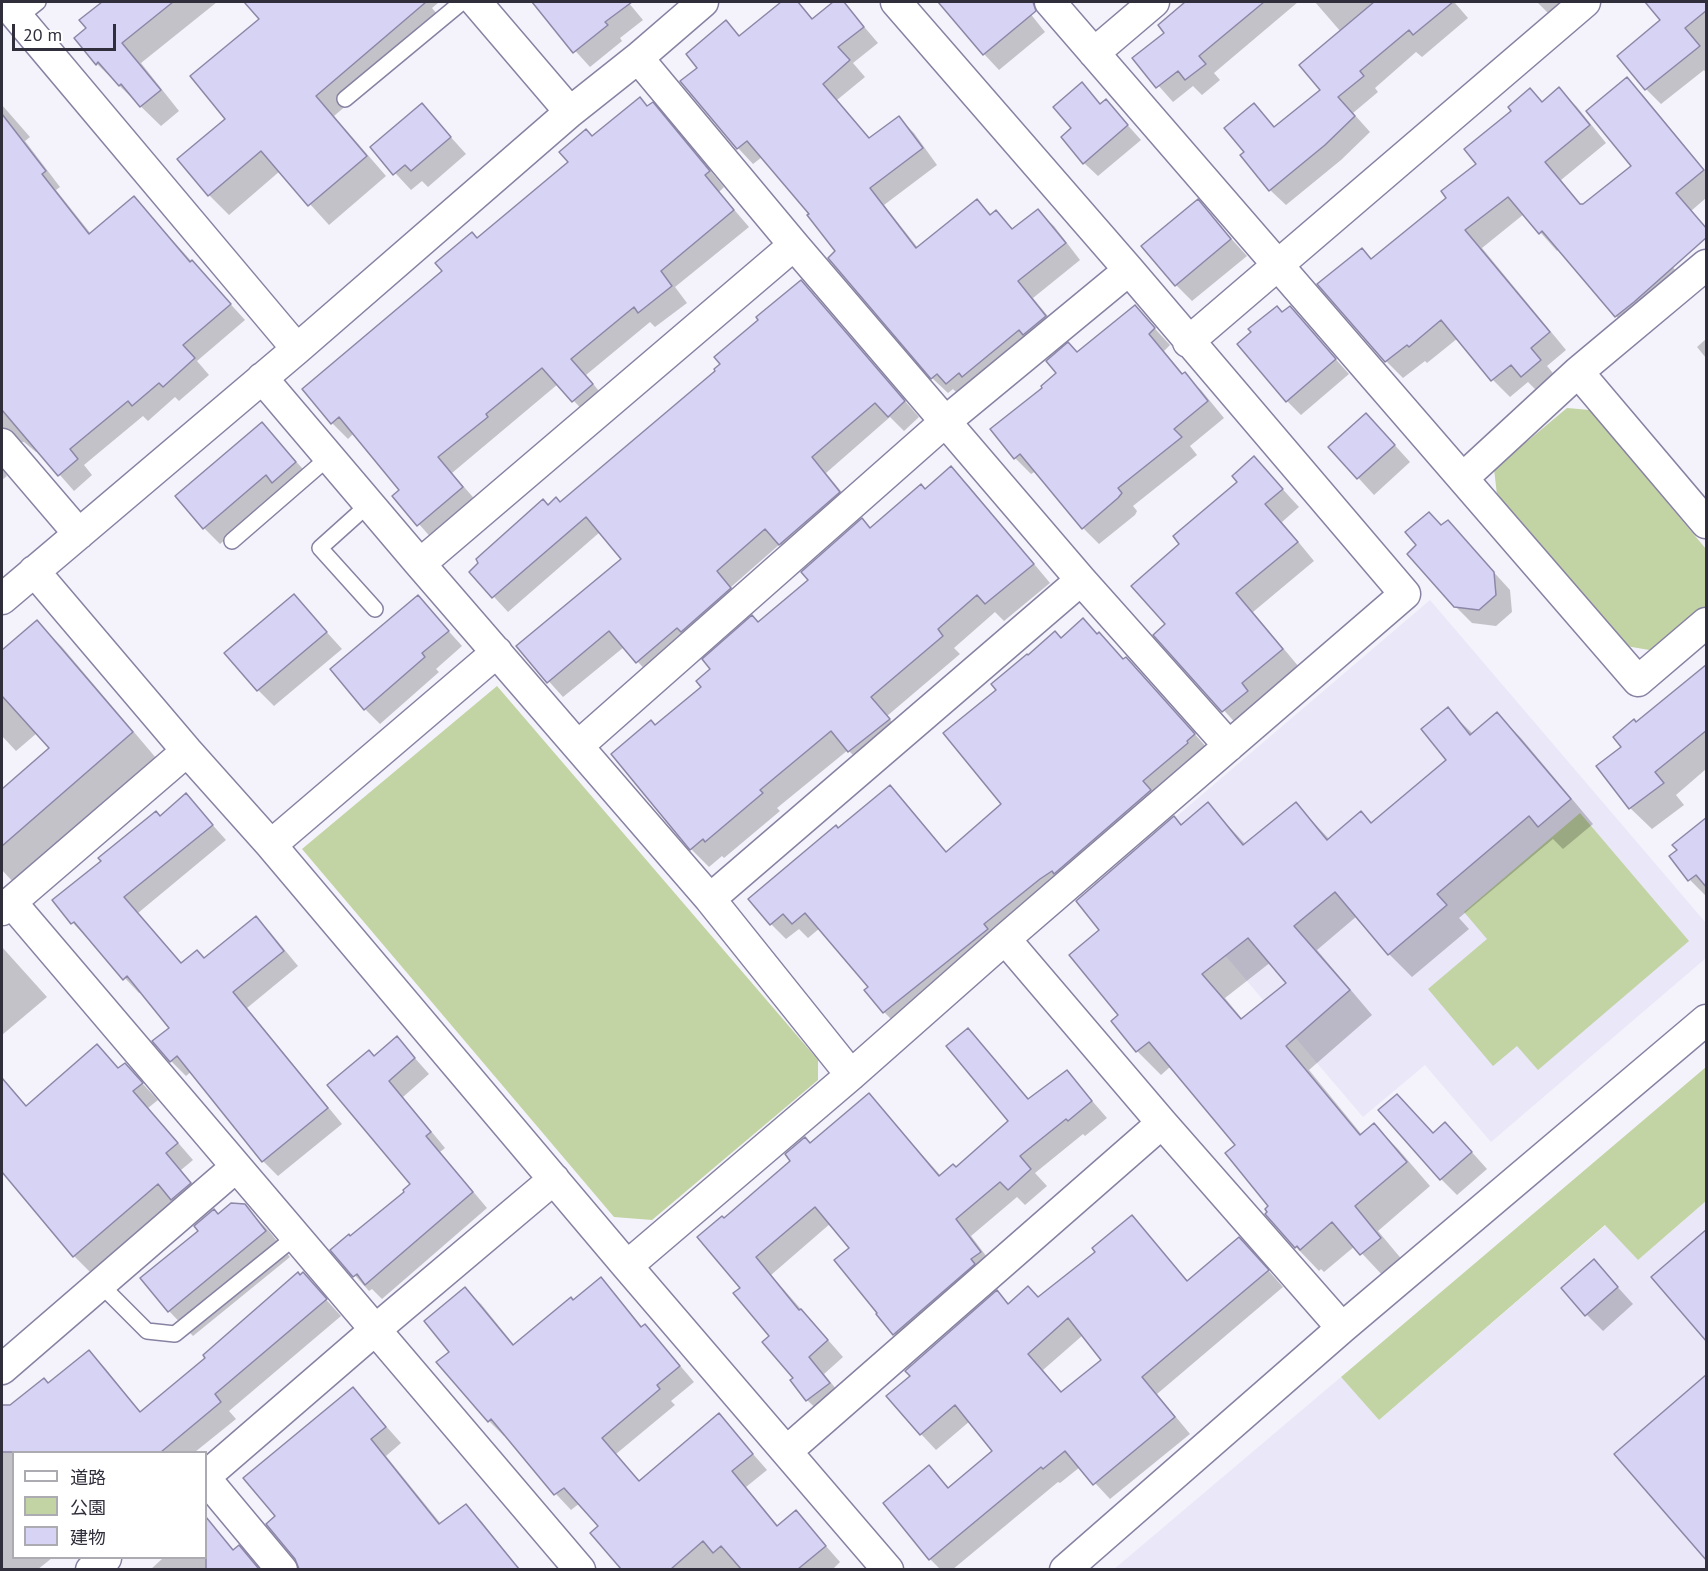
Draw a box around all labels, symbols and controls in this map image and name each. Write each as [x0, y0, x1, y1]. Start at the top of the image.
scale bar [15, 12, 118, 50]
text: 20 m [23, 23, 62, 46]
legend [12, 1451, 207, 1559]
text: 道路 [70, 1466, 106, 1489]
text: 公園 [70, 1496, 106, 1519]
text: 建物 [70, 1526, 106, 1549]

